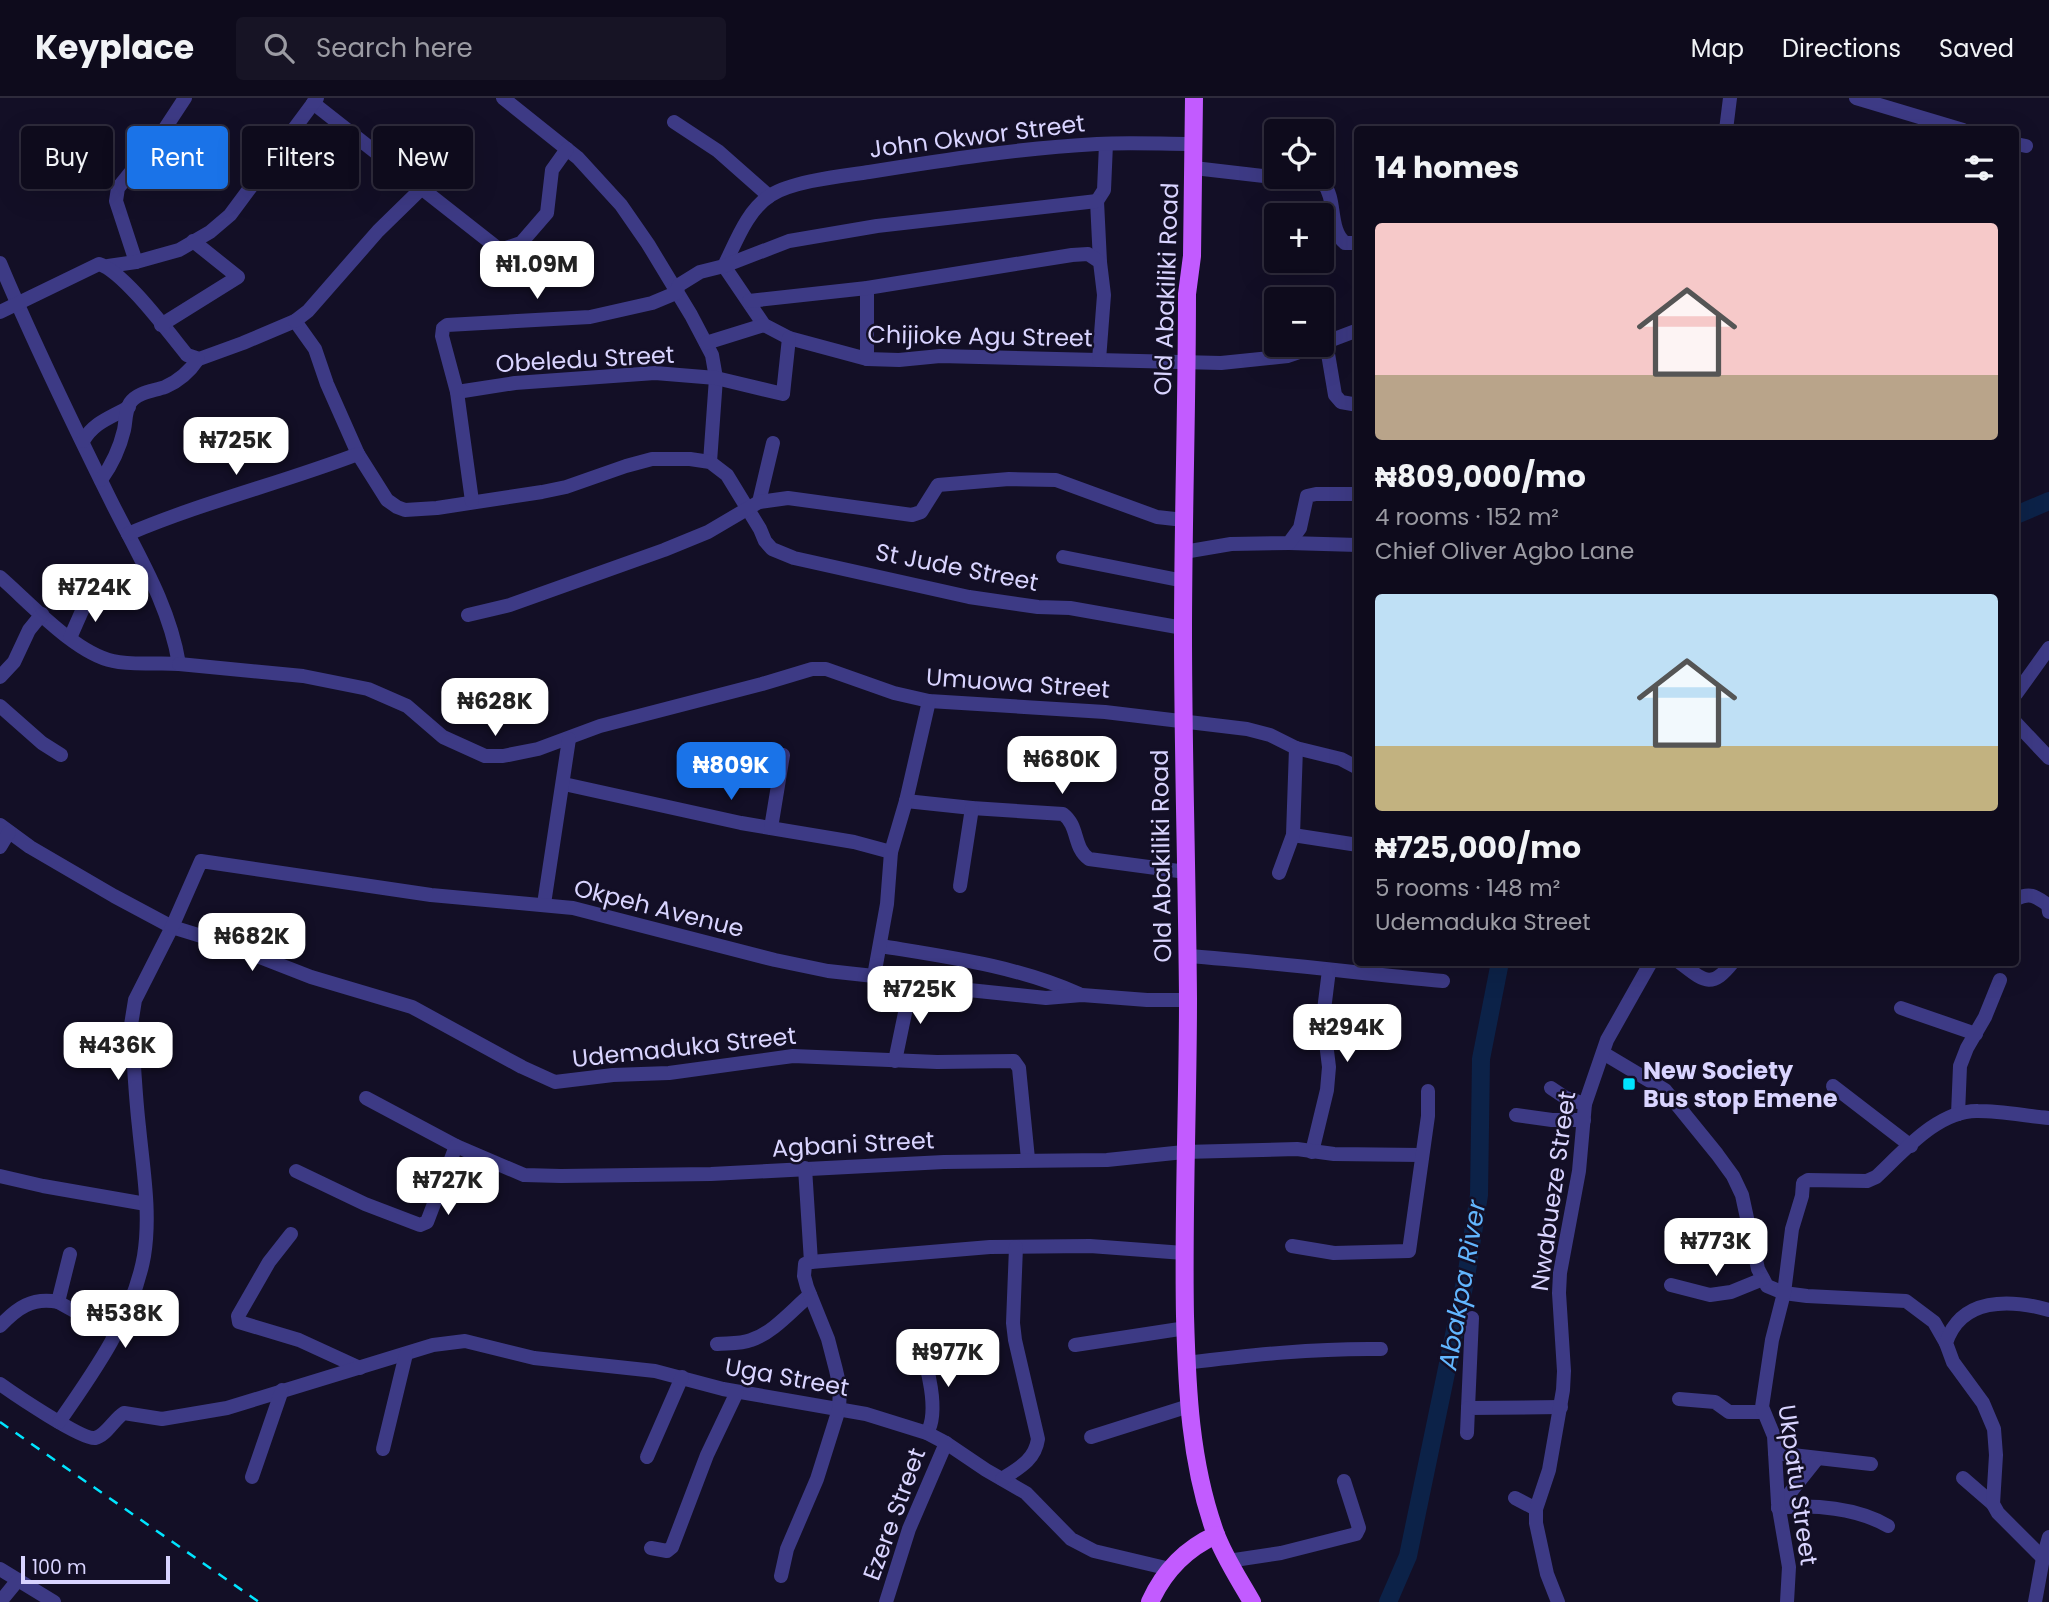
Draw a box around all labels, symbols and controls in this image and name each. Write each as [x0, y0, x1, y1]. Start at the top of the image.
search box [236, 17, 726, 80]
text: Keyplace [35, 24, 194, 71]
icon: search [260, 29, 298, 67]
text: Search here [316, 30, 473, 66]
text: Map [1691, 32, 1744, 65]
text: Directions [1782, 32, 1901, 65]
text: Saved [1939, 32, 2014, 65]
street label: John Okwor Street [867, 106, 1087, 166]
map controls [1264, 119, 1334, 357]
button: locate [1264, 119, 1334, 189]
chip: Buy [21, 126, 113, 189]
chip: Rent [127, 126, 228, 189]
chip: Filters [242, 126, 359, 189]
chip: New [373, 126, 473, 189]
text: 14 homes [1375, 146, 1519, 189]
icon: filters [1960, 149, 1998, 187]
street label: Old Abakiliki Road [1146, 182, 1186, 396]
button: + [1264, 203, 1334, 273]
pin: ₦1.09M [480, 242, 594, 301]
text: ₦1.09M [496, 248, 578, 280]
icon: home [1624, 269, 1750, 395]
button: − [1264, 287, 1334, 357]
street label: Chijioke Agu Street [867, 318, 1093, 354]
street label: Obeledu Street [495, 338, 675, 380]
pin: ₦725K [187, 418, 285, 477]
text: ₦725K [199, 424, 273, 456]
text: ₦809,000/mo [1375, 455, 1586, 498]
text: 4 rooms · 152 m² [1375, 501, 1559, 533]
street label: St Jude Street [873, 535, 1041, 599]
text: Chief Oliver Agbo Lane [1375, 535, 1634, 567]
pin: ₦724K [46, 564, 144, 624]
text: ₦724K [58, 571, 132, 603]
icon: home [1624, 640, 1750, 766]
street label: Umuowa Street [925, 660, 1111, 706]
pin: ₦628K [446, 678, 544, 738]
text: ₦628K [457, 685, 533, 717]
pin: ₦680K [1013, 736, 1111, 796]
pin: ₦809K [682, 742, 780, 802]
text: ₦680K [1023, 743, 1101, 775]
text: ₦809K [693, 749, 769, 781]
street label: Old Abakiliki Road [1143, 749, 1179, 963]
text: ₦725,000/mo [1375, 826, 1581, 869]
street label: Okpeh Avenue [570, 871, 748, 945]
text: 5 rooms · 148 m² [1375, 872, 1560, 904]
text: Udemaduka Street [1375, 906, 1591, 938]
pin: ₦682K [203, 914, 301, 973]
text: ₦682K [214, 920, 290, 952]
pin: ₦725K [871, 967, 969, 1026]
text: ₦725K [883, 973, 957, 1005]
pin: ₦294K [1298, 1004, 1396, 1064]
text: ₦294K [1309, 1011, 1385, 1043]
street label: Udemaduka Street [570, 1019, 798, 1075]
pin: ₦436K [69, 1023, 167, 1082]
text: ₦436K [80, 1029, 156, 1061]
place label: New Society Bus stop Emene [1643, 1054, 1838, 1115]
marker: New Society Bus stop Emene [1621, 1076, 1637, 1092]
street label: Nwabueze Street [1523, 1089, 1583, 1293]
street label: Agbani Street [771, 1123, 935, 1165]
pin: ₦727K [399, 1158, 497, 1217]
text: ₦727K [413, 1164, 483, 1196]
water label: Abakpa River [1429, 1196, 1495, 1374]
pin: ₦773K [1667, 1218, 1765, 1278]
text: ₦773K [1680, 1225, 1752, 1257]
pin: ₦538K [76, 1290, 174, 1350]
text: ₦538K [87, 1297, 163, 1329]
pin: ₦977K [899, 1330, 997, 1389]
text: ₦977K [912, 1336, 984, 1368]
street label: Uga Street [722, 1350, 852, 1404]
street label: Ukpatu Street [1770, 1403, 1826, 1567]
street label: Ezere Street [855, 1443, 933, 1585]
scale bar [21, 1553, 170, 1585]
text: 100 m [32, 1554, 87, 1581]

